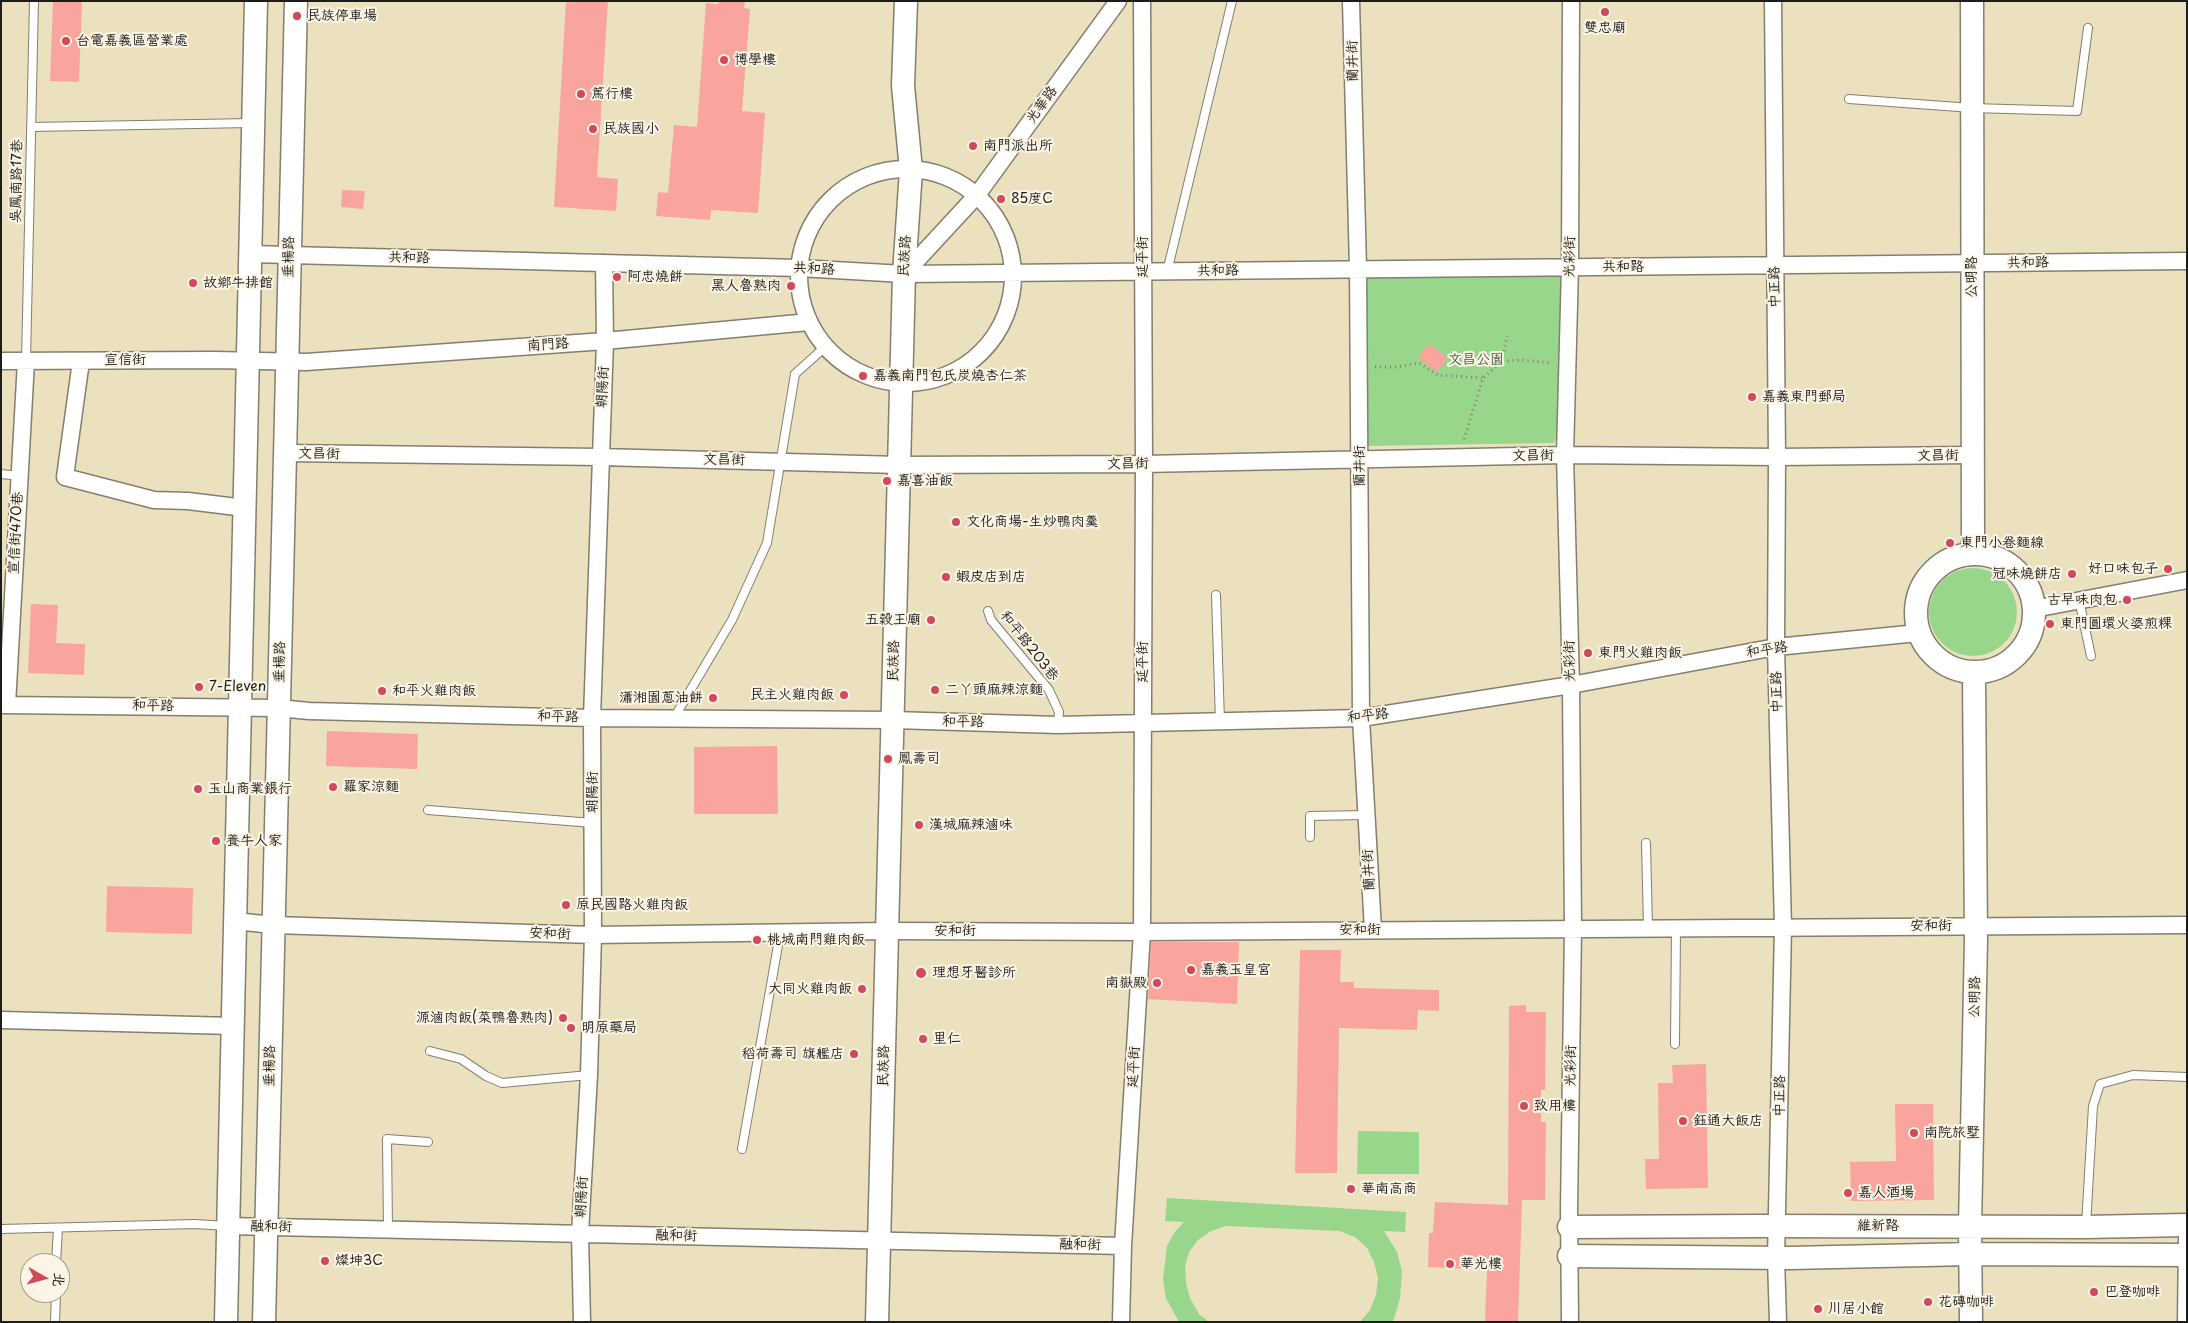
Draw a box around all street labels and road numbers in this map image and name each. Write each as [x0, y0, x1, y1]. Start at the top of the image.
street label: 蘭井街 [1344, 40, 1362, 82]
street label: 光華路 [1023, 83, 1061, 127]
street label: 吳鳳南路17巷 [8, 139, 26, 223]
street label: 民族路 [896, 235, 914, 277]
street label: 垂楊路 [280, 236, 298, 278]
street label: 延平街 [1135, 236, 1151, 278]
street label: 光彩街 [1561, 236, 1579, 278]
street label: 共和路 [388, 249, 430, 267]
street label: 共和路 [2007, 254, 2049, 272]
street label: 公明路 [1964, 256, 1980, 298]
street label: 共和路 [1602, 259, 1644, 275]
street label: 共和路 [793, 260, 835, 278]
street label: 共和路 [1197, 262, 1239, 280]
street label: 中正路 [1766, 266, 1784, 308]
street label: 南門路 [526, 335, 570, 355]
street label: 宣信街 [104, 352, 146, 368]
street label: 朝陽街 [594, 366, 612, 408]
street label: 文昌街 [298, 445, 340, 463]
street label: 蘭井街 [1352, 445, 1368, 487]
street label: 文昌街 [1512, 447, 1554, 465]
street label: 文昌街 [1917, 447, 1959, 465]
street label: 文昌街 [703, 451, 745, 469]
street label: 文昌街 [1107, 455, 1149, 473]
street label: 宣信街470巷 [5, 491, 27, 575]
street label: 和平路203巷 [996, 607, 1062, 685]
street label: 和平路 [1745, 638, 1789, 662]
street label: 民族路 [885, 640, 903, 682]
street label: 光彩街 [1561, 640, 1579, 682]
street label: 垂楊路 [271, 641, 289, 683]
street label: 延平街 [1135, 641, 1151, 683]
street label: 中正路 [1768, 671, 1786, 713]
street label: 和平路 [132, 697, 174, 715]
street label: 和平路 [1346, 705, 1390, 727]
street label: 和平路 [537, 708, 579, 726]
street label: 和平路 [942, 713, 984, 731]
street label: 朝陽街 [585, 771, 601, 813]
street label: 蘭井街 [1360, 849, 1378, 891]
street label: 安和街 [1910, 918, 1952, 934]
street label: 安和街 [1339, 922, 1381, 938]
street label: 安和街 [934, 923, 976, 939]
street label: 安和街 [529, 925, 571, 943]
street label: 公明路 [1966, 976, 1984, 1018]
street label: 垂楊路 [261, 1045, 279, 1087]
street label: 民族路 [875, 1045, 893, 1087]
street label: 光彩街 [1562, 1045, 1580, 1087]
street label: 延平街 [1125, 1046, 1143, 1088]
street label: 中正路 [1771, 1075, 1789, 1117]
street label: 朝陽街 [573, 1176, 591, 1218]
street label: 融和街 [250, 1218, 292, 1236]
street label: 維新路 [1857, 1218, 1899, 1234]
street label: 融和街 [655, 1227, 697, 1245]
street label: 融和街 [1059, 1236, 1101, 1254]

